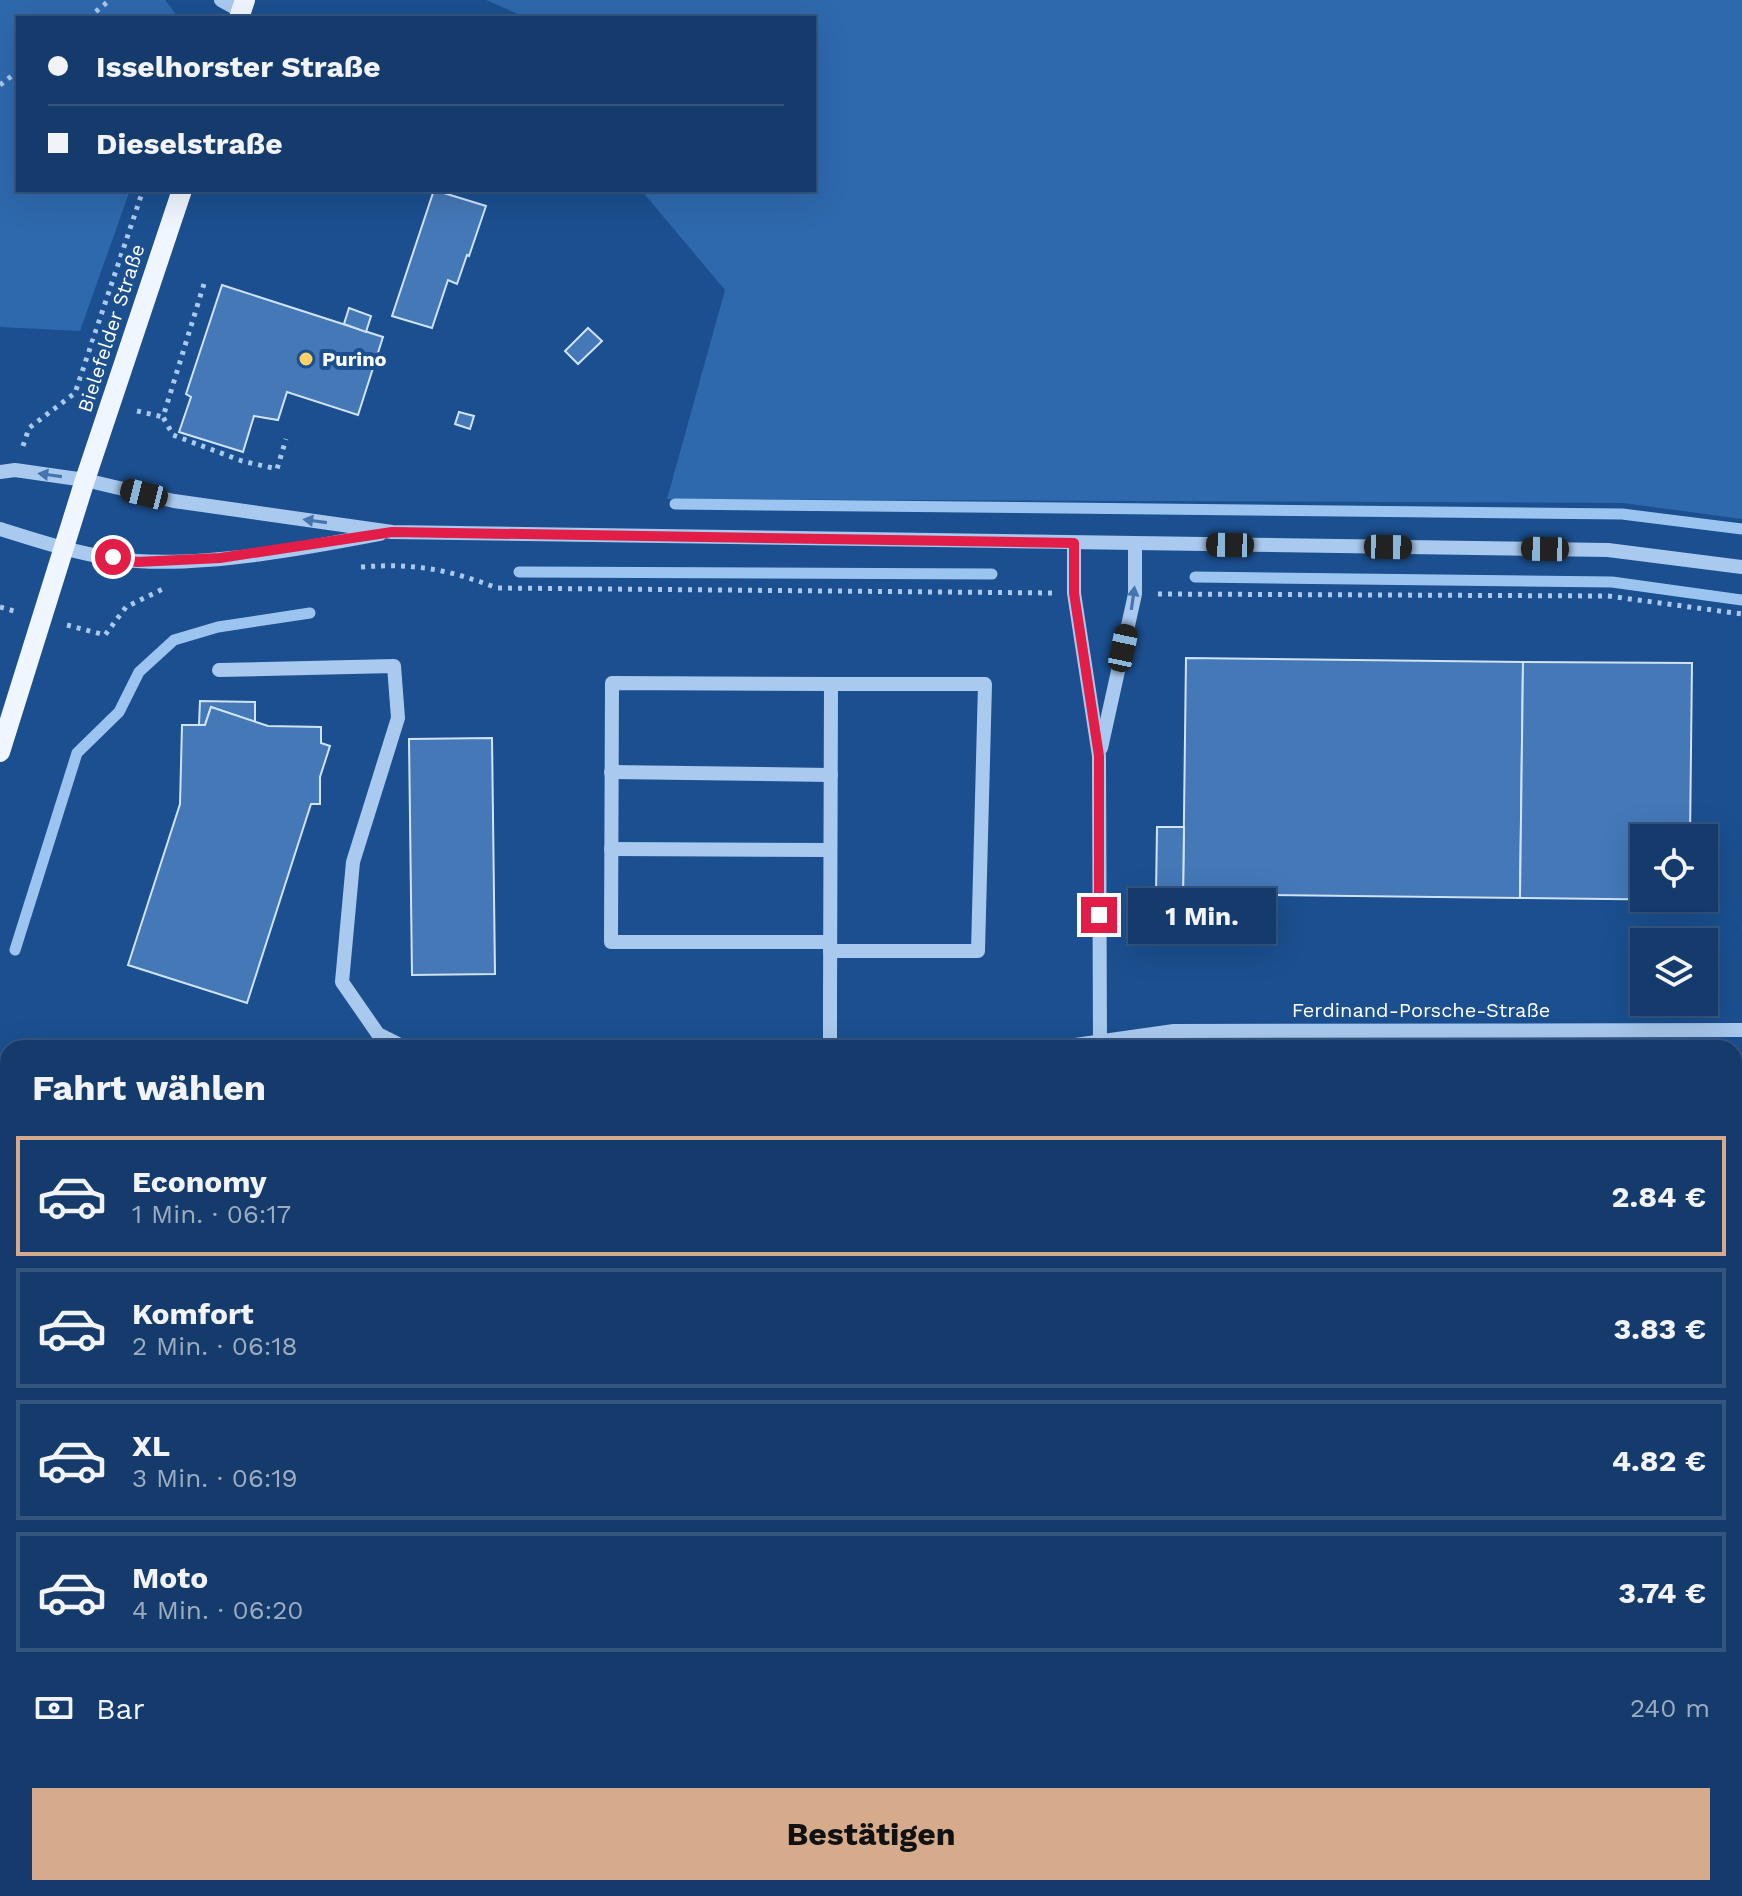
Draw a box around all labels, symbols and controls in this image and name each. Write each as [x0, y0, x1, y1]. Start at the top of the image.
text: Isselhorster Straße [96, 49, 381, 84]
text: Dieselstraße [96, 126, 283, 161]
street label: Bielefelder Straße [72, 241, 150, 415]
place label: Purino [322, 347, 387, 371]
marker: Purino [297, 350, 315, 368]
one-way arrow [37, 468, 62, 481]
car [118, 477, 170, 511]
one-way arrow [302, 514, 327, 527]
car [1206, 533, 1254, 557]
car [1364, 535, 1412, 559]
car [1521, 537, 1569, 561]
route start [95, 539, 131, 575]
one-way arrow [1127, 585, 1140, 610]
car [1106, 622, 1140, 674]
map controls [1630, 824, 1718, 1016]
button: locate [1630, 824, 1718, 912]
callout: 1 Min. [1127, 887, 1275, 943]
route end [1081, 897, 1117, 933]
text: 1 Min. [1165, 901, 1239, 931]
button: layers [1630, 928, 1718, 1016]
street label: Ferdinand-Porsche-Straße [1292, 998, 1550, 1022]
text: Fahrt wählen [32, 1067, 266, 1109]
icon: car [36, 1160, 108, 1232]
text: Economy [132, 1164, 267, 1199]
text: 2.84 € [1612, 1179, 1706, 1214]
text: 1 Min. · 06:17 [132, 1199, 291, 1229]
icon: car [36, 1292, 108, 1364]
text: Komfort [132, 1296, 254, 1331]
text: 3.83 € [1614, 1311, 1706, 1346]
text: 2 Min. · 06:18 [132, 1331, 298, 1361]
icon: car [36, 1424, 108, 1496]
text: XL [132, 1428, 170, 1463]
text: 4.82 € [1612, 1443, 1706, 1478]
text: 3 Min. · 06:19 [132, 1463, 298, 1493]
icon: car [36, 1556, 108, 1628]
text: Moto [132, 1560, 208, 1595]
text: 3.74 € [1618, 1575, 1706, 1610]
text: 4 Min. · 06:20 [132, 1595, 304, 1625]
icon: cash [32, 1686, 76, 1730]
text: Bar [96, 1691, 145, 1726]
text: 240 m [1630, 1693, 1710, 1723]
button: Bestätigen [32, 1788, 1710, 1880]

